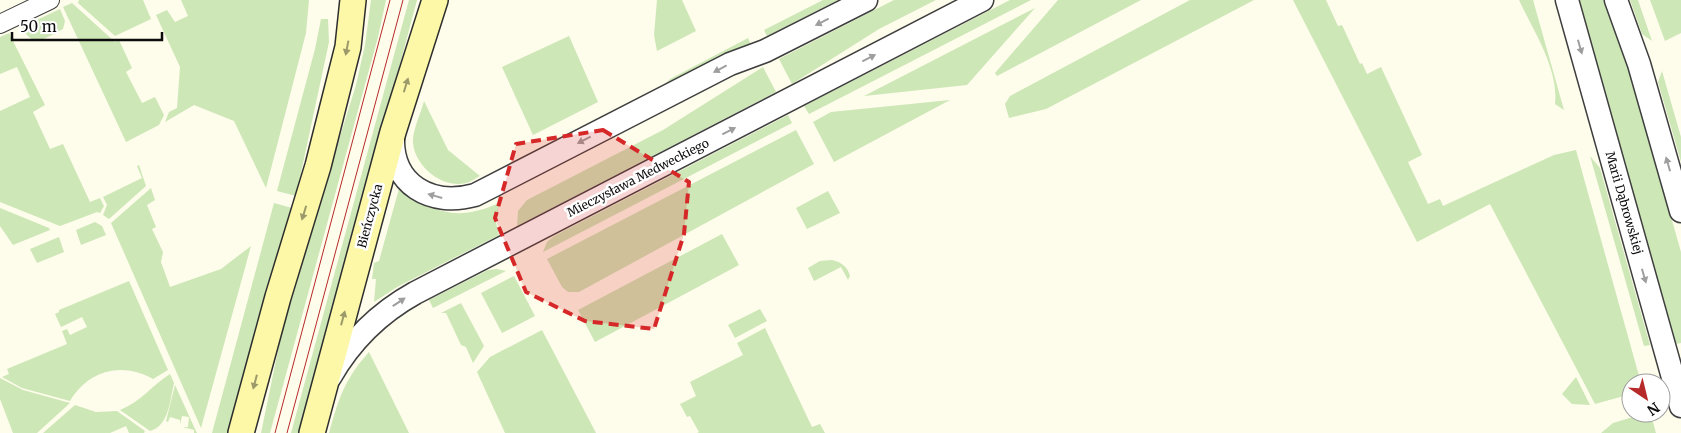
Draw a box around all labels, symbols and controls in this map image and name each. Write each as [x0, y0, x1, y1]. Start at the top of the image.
scale bar [12, 10, 162, 42]
text: 50 m [20, 17, 57, 36]
one-way arrow [815, 18, 829, 26]
one-way arrow [1576, 40, 1584, 55]
one-way arrow [343, 41, 351, 56]
one-way arrow [862, 54, 876, 63]
one-way arrow [712, 65, 727, 73]
one-way arrow [403, 78, 411, 93]
one-way arrow [721, 127, 736, 135]
street label: Mieczysława Medweckiego [564, 135, 711, 220]
one-way arrow [577, 136, 591, 144]
street label: Marii Dąbrowskiej [1603, 150, 1646, 256]
one-way arrow [1663, 156, 1671, 171]
street label: Bieńczycka [354, 182, 385, 249]
one-way arrow [428, 192, 443, 200]
one-way arrow [300, 205, 308, 220]
one-way arrow [1641, 269, 1649, 284]
one-way arrow [392, 298, 405, 307]
one-way arrow [339, 311, 347, 326]
north arrow [1621, 373, 1671, 423]
one-way arrow [250, 375, 258, 390]
text: N [1644, 398, 1663, 419]

